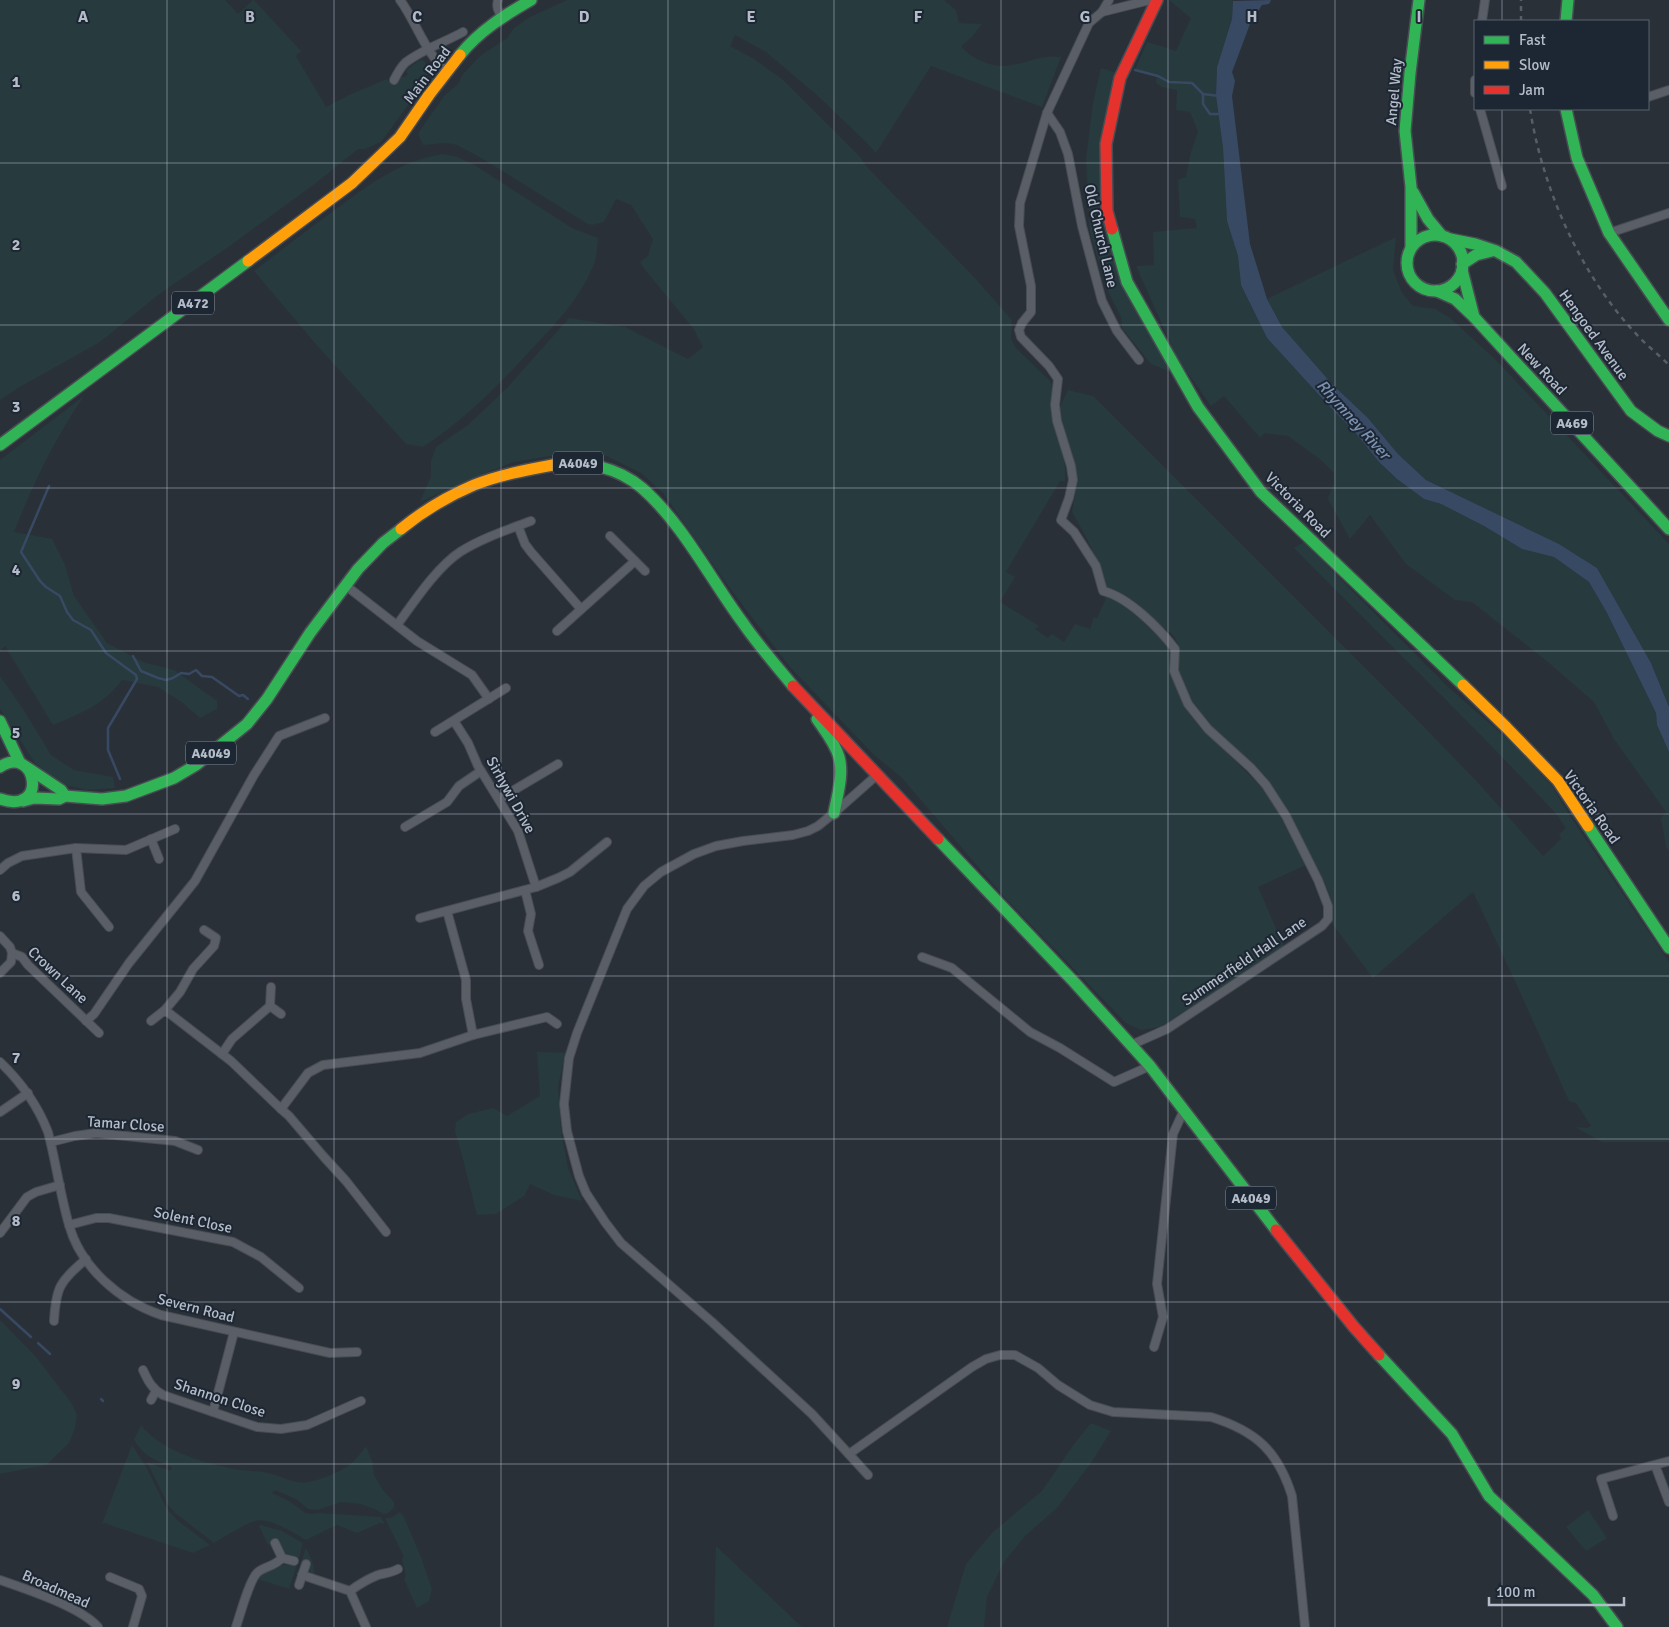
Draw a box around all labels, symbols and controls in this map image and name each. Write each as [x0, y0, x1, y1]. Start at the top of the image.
text: A [78, 7, 89, 27]
text: B [245, 7, 255, 27]
text: C [412, 7, 422, 27]
text: D [579, 7, 590, 27]
text: E [746, 7, 756, 27]
text: F [914, 7, 923, 27]
text: G [1080, 7, 1090, 27]
text: H [1247, 7, 1257, 27]
text: I [1416, 7, 1422, 27]
legend [1474, 20, 1649, 110]
text: Fast [1519, 31, 1546, 49]
street label: Main Road [400, 43, 454, 107]
text: Slow [1519, 56, 1550, 74]
street label: Angel Way [1382, 58, 1406, 126]
text: 1 [12, 72, 21, 92]
text: Jam [1519, 81, 1545, 99]
street label: Old Church Lane [1080, 183, 1122, 289]
text: 2 [12, 235, 20, 255]
street label: Hengoed Avenue [1555, 286, 1633, 384]
road number: A472 [172, 292, 214, 314]
street label: New Road [1514, 340, 1570, 398]
water label: Rhymney River [1312, 376, 1396, 465]
text: 3 [12, 397, 20, 417]
road number: A469 [1551, 412, 1593, 434]
road number: A4049 [553, 452, 603, 474]
street label: Victoria Road [1261, 468, 1335, 542]
text: 4 [12, 560, 21, 580]
text: 5 [12, 723, 20, 743]
road number: A4049 [186, 741, 236, 764]
street label: Sirhywi Drive [483, 754, 539, 836]
street label: Victoria Road [1560, 767, 1624, 847]
text: 6 [12, 886, 21, 906]
street label: Summerfield Hall Lane [1178, 913, 1310, 1009]
street label: Crown Lane [24, 943, 92, 1007]
text: 7 [12, 1048, 21, 1068]
street label: Tamar Close [87, 1112, 165, 1136]
road number: A4049 [1226, 1186, 1276, 1210]
street label: Solent Close [152, 1203, 234, 1237]
text: 8 [12, 1211, 21, 1231]
street label: Severn Road [156, 1290, 237, 1326]
text: 9 [12, 1374, 21, 1394]
street label: Shannon Close [172, 1375, 268, 1421]
street label: Broadmead [19, 1566, 93, 1612]
scale bar [1489, 1574, 1624, 1606]
text: 100 m [1496, 1583, 1536, 1601]

